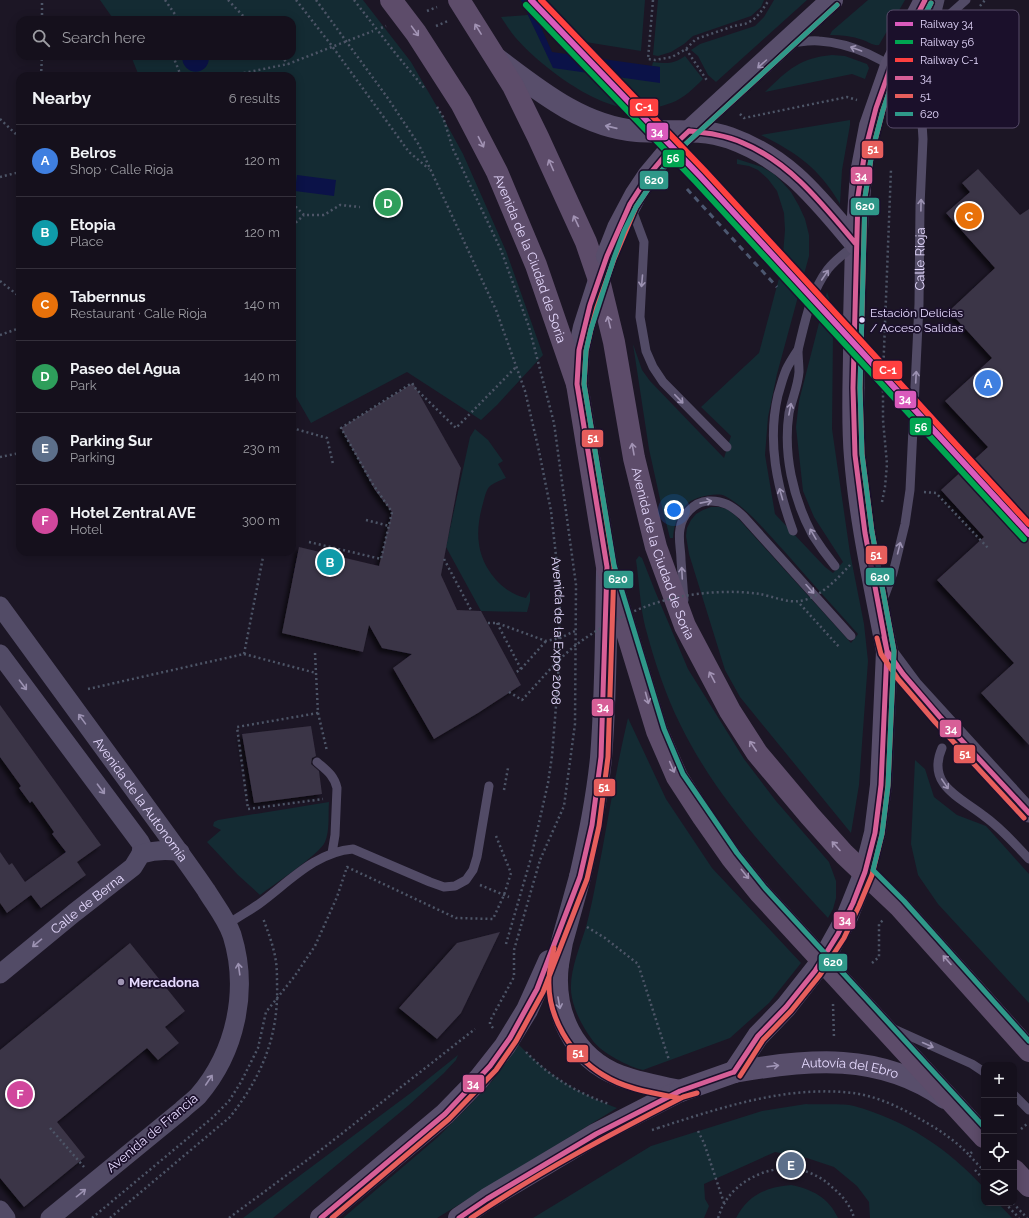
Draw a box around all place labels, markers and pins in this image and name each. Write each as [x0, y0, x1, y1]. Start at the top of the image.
pin: D [375, 188, 401, 218]
pin: C [956, 201, 982, 231]
place label: Estación Delicias / Acceso Salidas [870, 306, 964, 335]
marker: Estación Delicias / Acceso Salidas [857, 315, 867, 325]
pin: A [975, 368, 1001, 398]
pin: B [317, 547, 343, 577]
place label: Mercadona [129, 975, 200, 990]
marker: Mercadona [116, 977, 126, 987]
pin: F [7, 1079, 33, 1109]
pin: E [778, 1150, 804, 1180]

